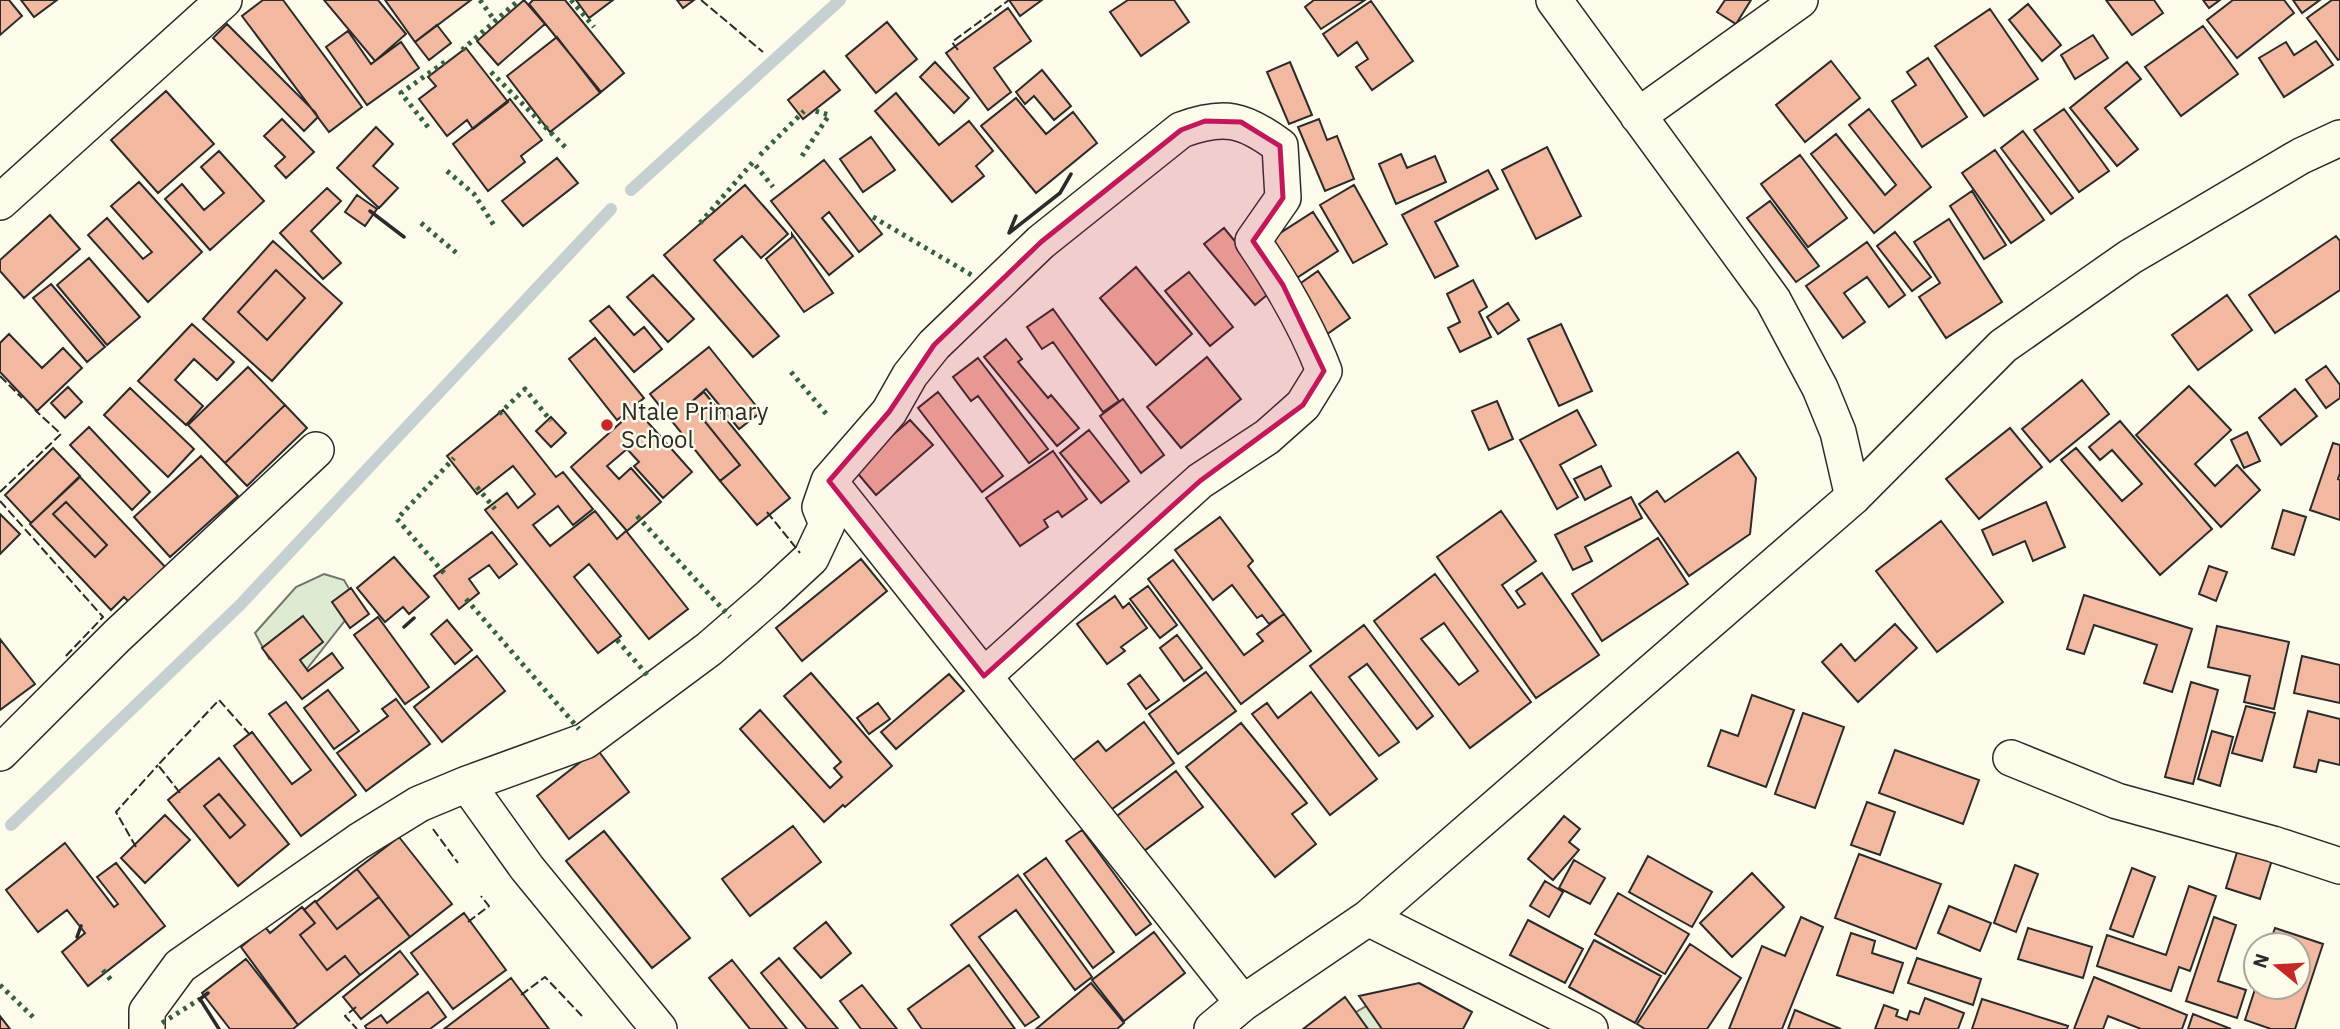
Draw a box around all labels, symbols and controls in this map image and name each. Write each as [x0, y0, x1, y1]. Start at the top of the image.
place label: Ntale Primary School [621, 395, 769, 455]
marker: Ntale Primary School [599, 417, 615, 433]
north arrow [2242, 931, 2312, 1001]
text: N [2247, 950, 2274, 971]

